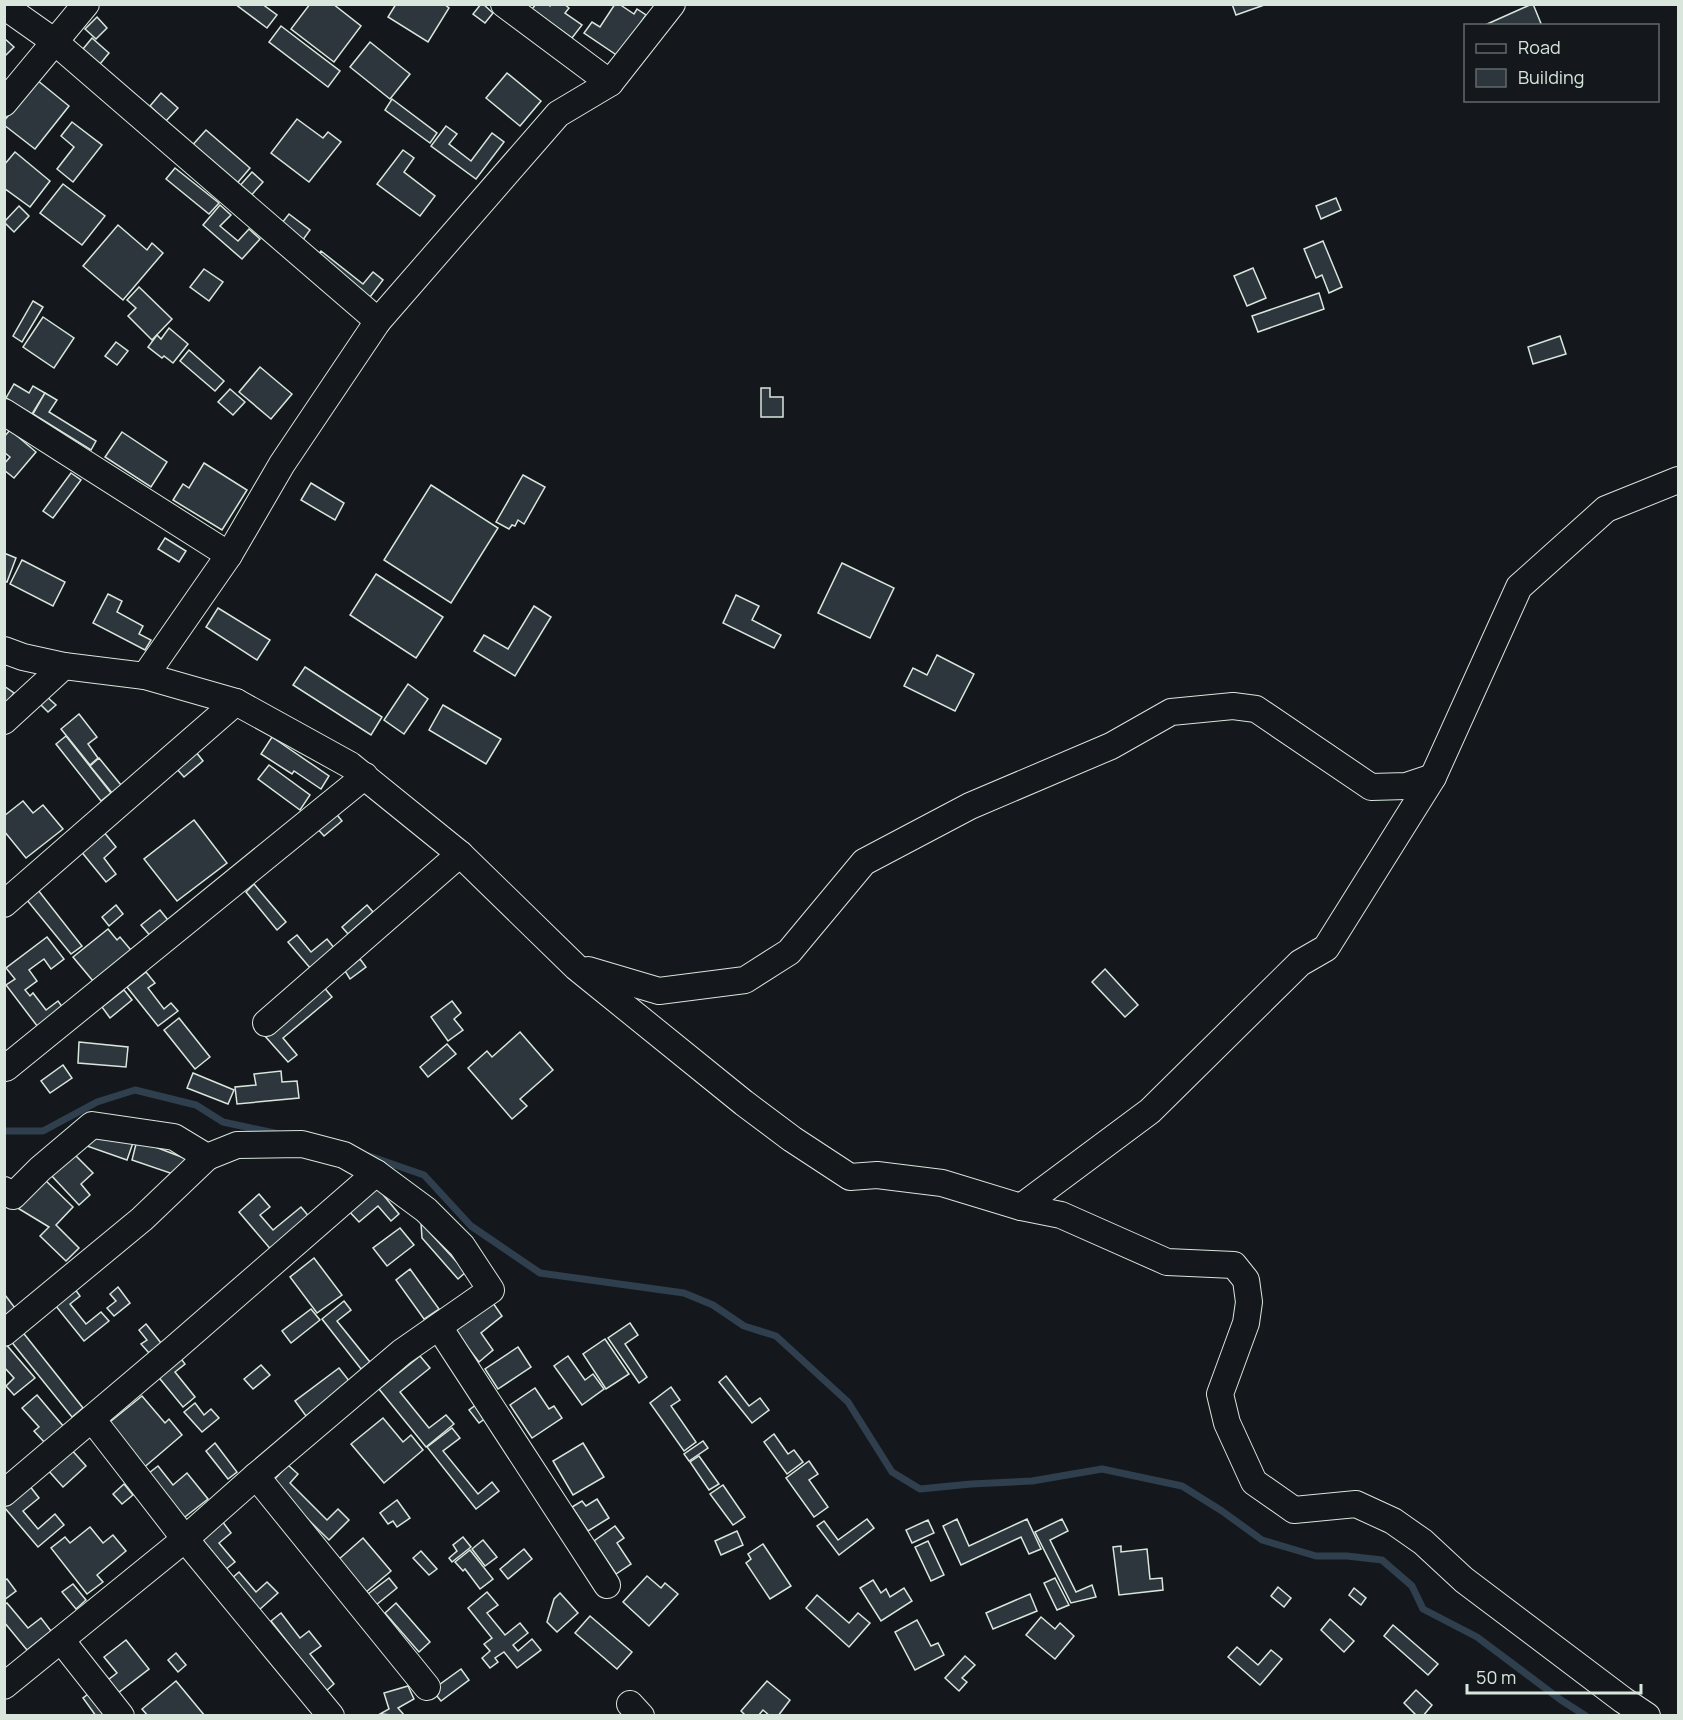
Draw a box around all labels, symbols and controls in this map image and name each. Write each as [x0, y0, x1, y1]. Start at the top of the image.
legend [1464, 24, 1659, 102]
text: Road [1518, 35, 1561, 59]
text: Building [1518, 65, 1584, 89]
scale bar [1467, 1657, 1641, 1695]
text: 50 m [1476, 1665, 1516, 1689]

